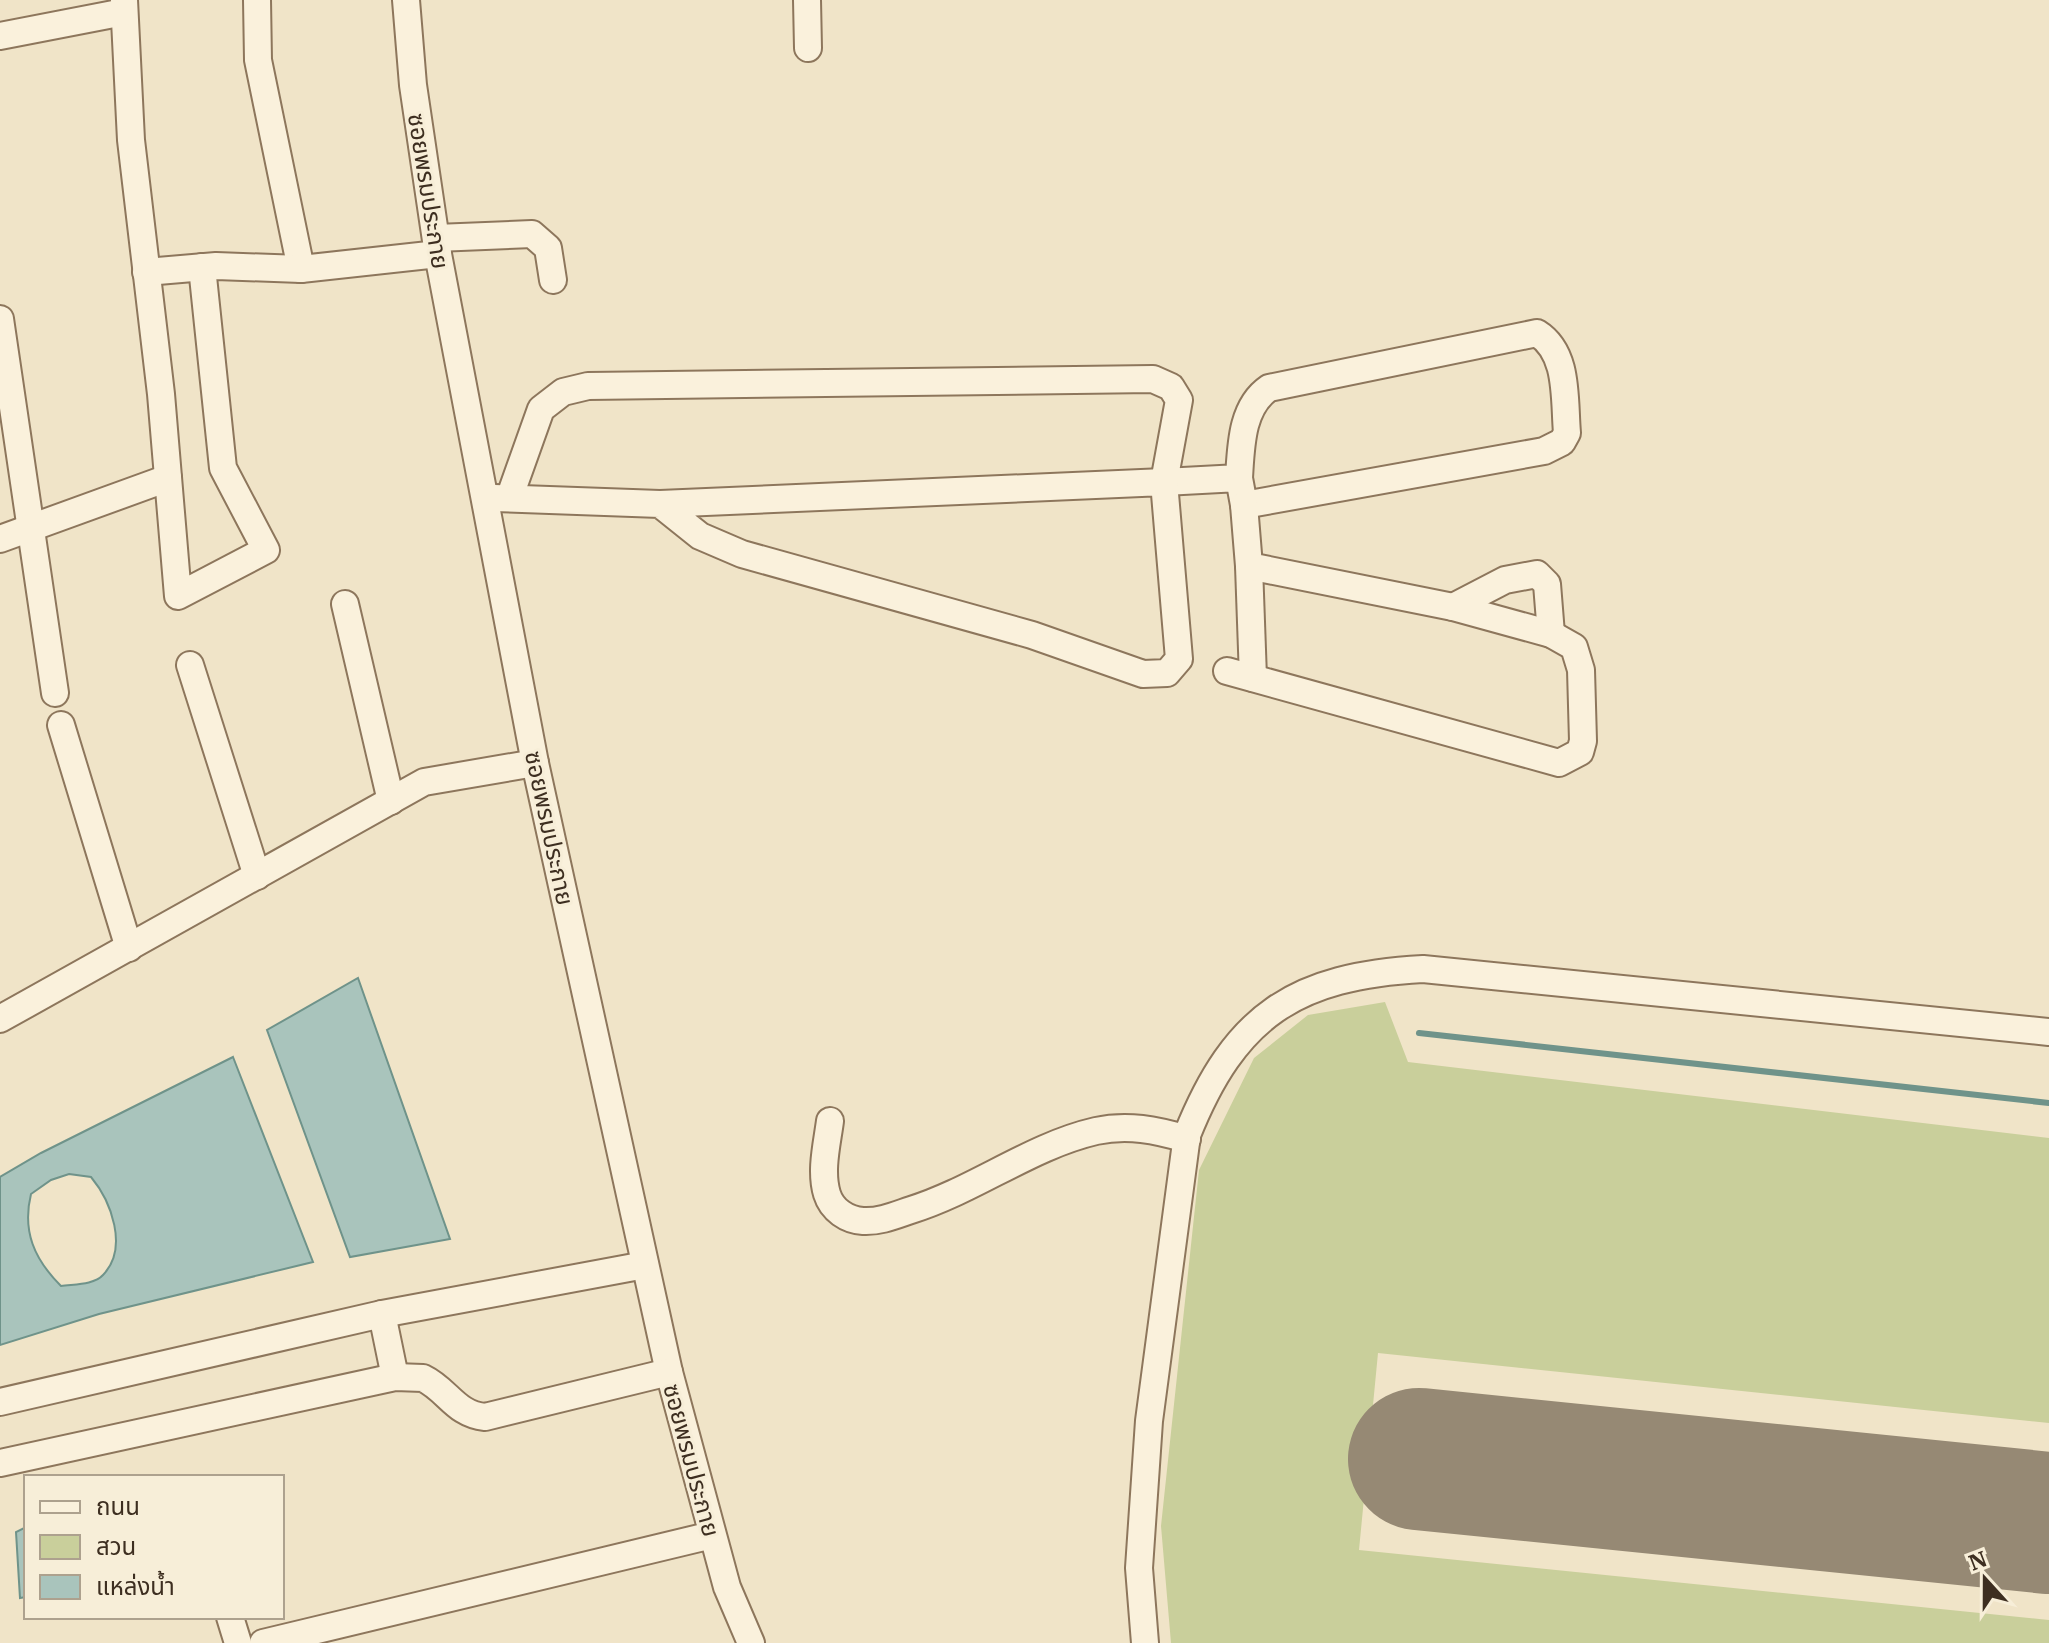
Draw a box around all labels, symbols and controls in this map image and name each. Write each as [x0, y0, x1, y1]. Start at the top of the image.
street label: ซอยพรมประกาย [401, 111, 457, 271]
street label: ซอยพรมประกาย [518, 748, 582, 908]
street label: ซอยพรมประกาย [656, 1380, 728, 1540]
legend [24, 1475, 284, 1619]
text: ถนน [96, 1490, 140, 1522]
text: สวน [96, 1530, 136, 1562]
north arrow [1945, 1539, 2025, 1619]
text: N [1964, 1543, 1991, 1577]
text: แหล่งน้ำ [96, 1570, 175, 1602]

